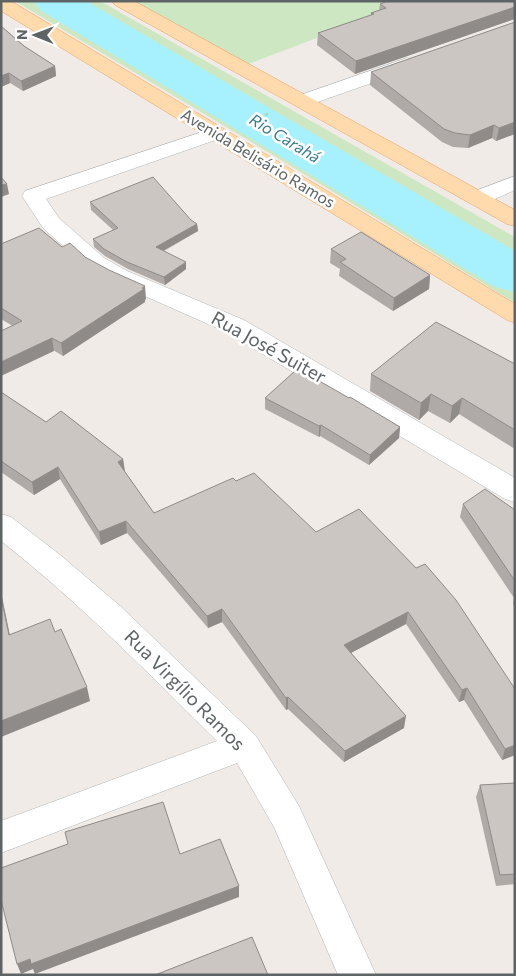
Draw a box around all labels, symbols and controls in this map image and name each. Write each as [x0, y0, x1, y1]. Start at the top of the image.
north arrow [10, 10, 60, 60]
text: N [13, 29, 30, 40]
street label: Avenida Belisário Ramos [178, 104, 339, 211]
water label: Rio Carahá [247, 109, 325, 166]
street label: Rua José Suiter [208, 306, 331, 388]
street label: Rua Virgílio Ramos [120, 624, 251, 755]

